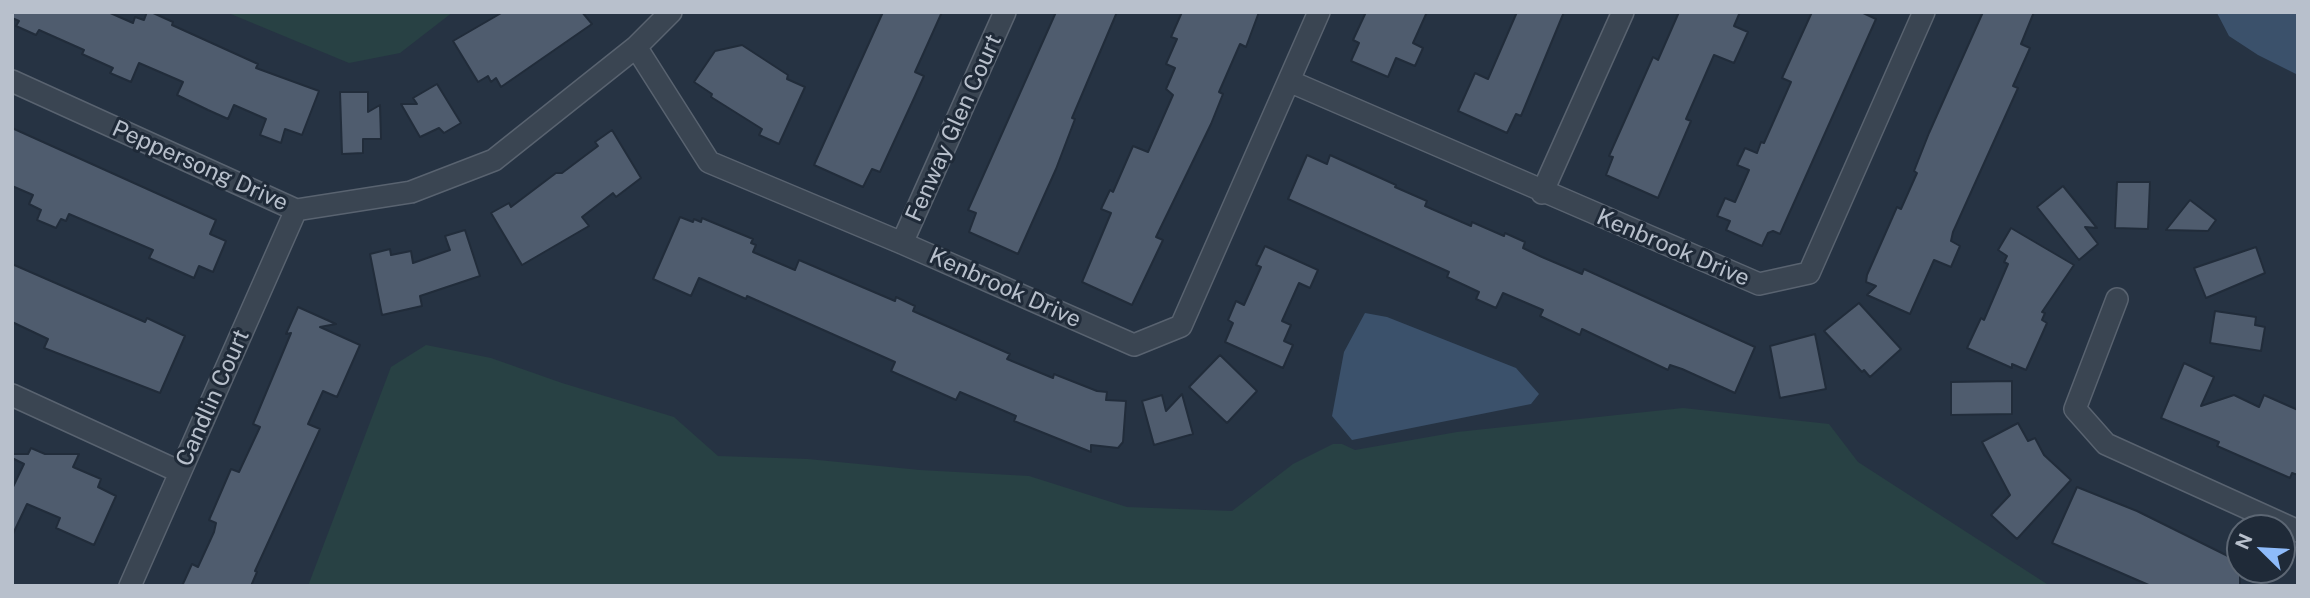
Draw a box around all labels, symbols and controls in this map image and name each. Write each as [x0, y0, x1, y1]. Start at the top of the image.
street label: Fenway Glen Court [900, 30, 1008, 226]
street label: Peppersong Drive [108, 115, 292, 217]
street label: Kenbrook Drive [1592, 203, 1754, 293]
street label: Kenbrook Drive [925, 242, 1085, 334]
street label: Candlin Court [171, 325, 255, 471]
north arrow [2226, 514, 2296, 584]
text: N [2231, 530, 2257, 553]

